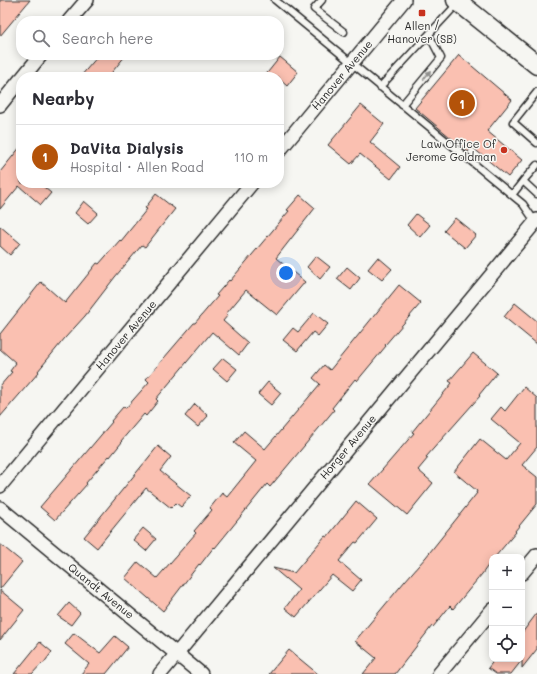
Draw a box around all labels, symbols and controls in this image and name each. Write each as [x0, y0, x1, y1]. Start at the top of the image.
marker: Allen / Hanover (SB) [417, 8, 427, 18]
search box [16, 16, 284, 60]
place label: Allen / Hanover (SB) [387, 18, 457, 46]
icon: search [30, 27, 52, 49]
text: Search here [62, 28, 153, 48]
street label: Hanover Avenue [308, 36, 375, 113]
one-way arrow [422, 69, 431, 80]
text: Nearby [32, 87, 94, 109]
pin: 1 [449, 88, 475, 118]
place label: Law Office Of Jerome Goldman [406, 136, 497, 164]
text: DaVita Dialysis [70, 138, 184, 158]
marker: Law Office Of Jerome Goldman [499, 145, 509, 155]
text: 1 [42, 148, 48, 165]
text: 110 m [234, 148, 268, 165]
text: Hospital · Allen Road [70, 158, 204, 175]
your location [276, 263, 296, 283]
street label: Hanover Avenue [92, 296, 159, 373]
street label: Horger Avenue [316, 411, 379, 482]
map controls [489, 554, 525, 662]
button: + [489, 554, 525, 590]
street label: Quandt Avenue [65, 559, 138, 622]
button: − [489, 590, 525, 626]
button: locate [489, 626, 525, 662]

